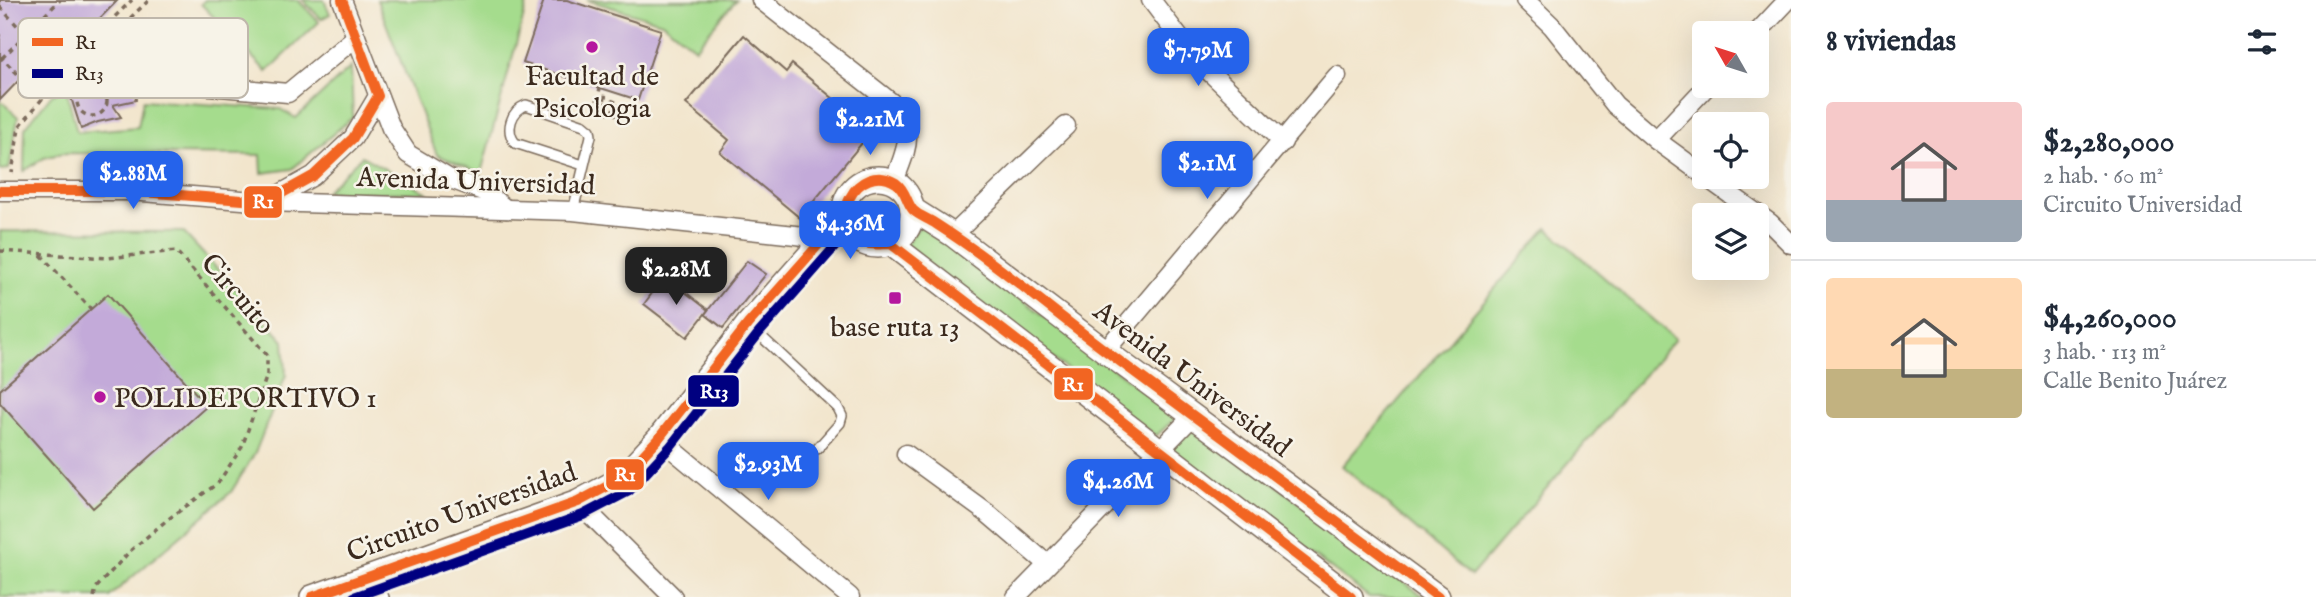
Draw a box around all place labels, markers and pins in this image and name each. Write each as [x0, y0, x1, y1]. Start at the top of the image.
pin: $7.79M [1141, 28, 1255, 88]
marker: Facultad de Psicologia [584, 39, 600, 55]
place label: Facultad de Psicologia [525, 60, 659, 127]
pin: $2.21M [813, 97, 927, 157]
pin: $2.1M [1158, 142, 1256, 201]
pin: $2.88M [76, 152, 190, 211]
pin: $4.36M [793, 202, 907, 261]
pin: $2.28M [619, 247, 733, 307]
marker: base ruta 13 [887, 290, 903, 306]
place label: base ruta 13 [830, 311, 960, 346]
place label: POLIDEPORTIVO 1 [114, 382, 377, 417]
marker: POLIDEPORTIVO 1 [92, 389, 108, 405]
pin: $2.93M [711, 442, 825, 502]
pin: $4.26M [1061, 460, 1175, 519]

